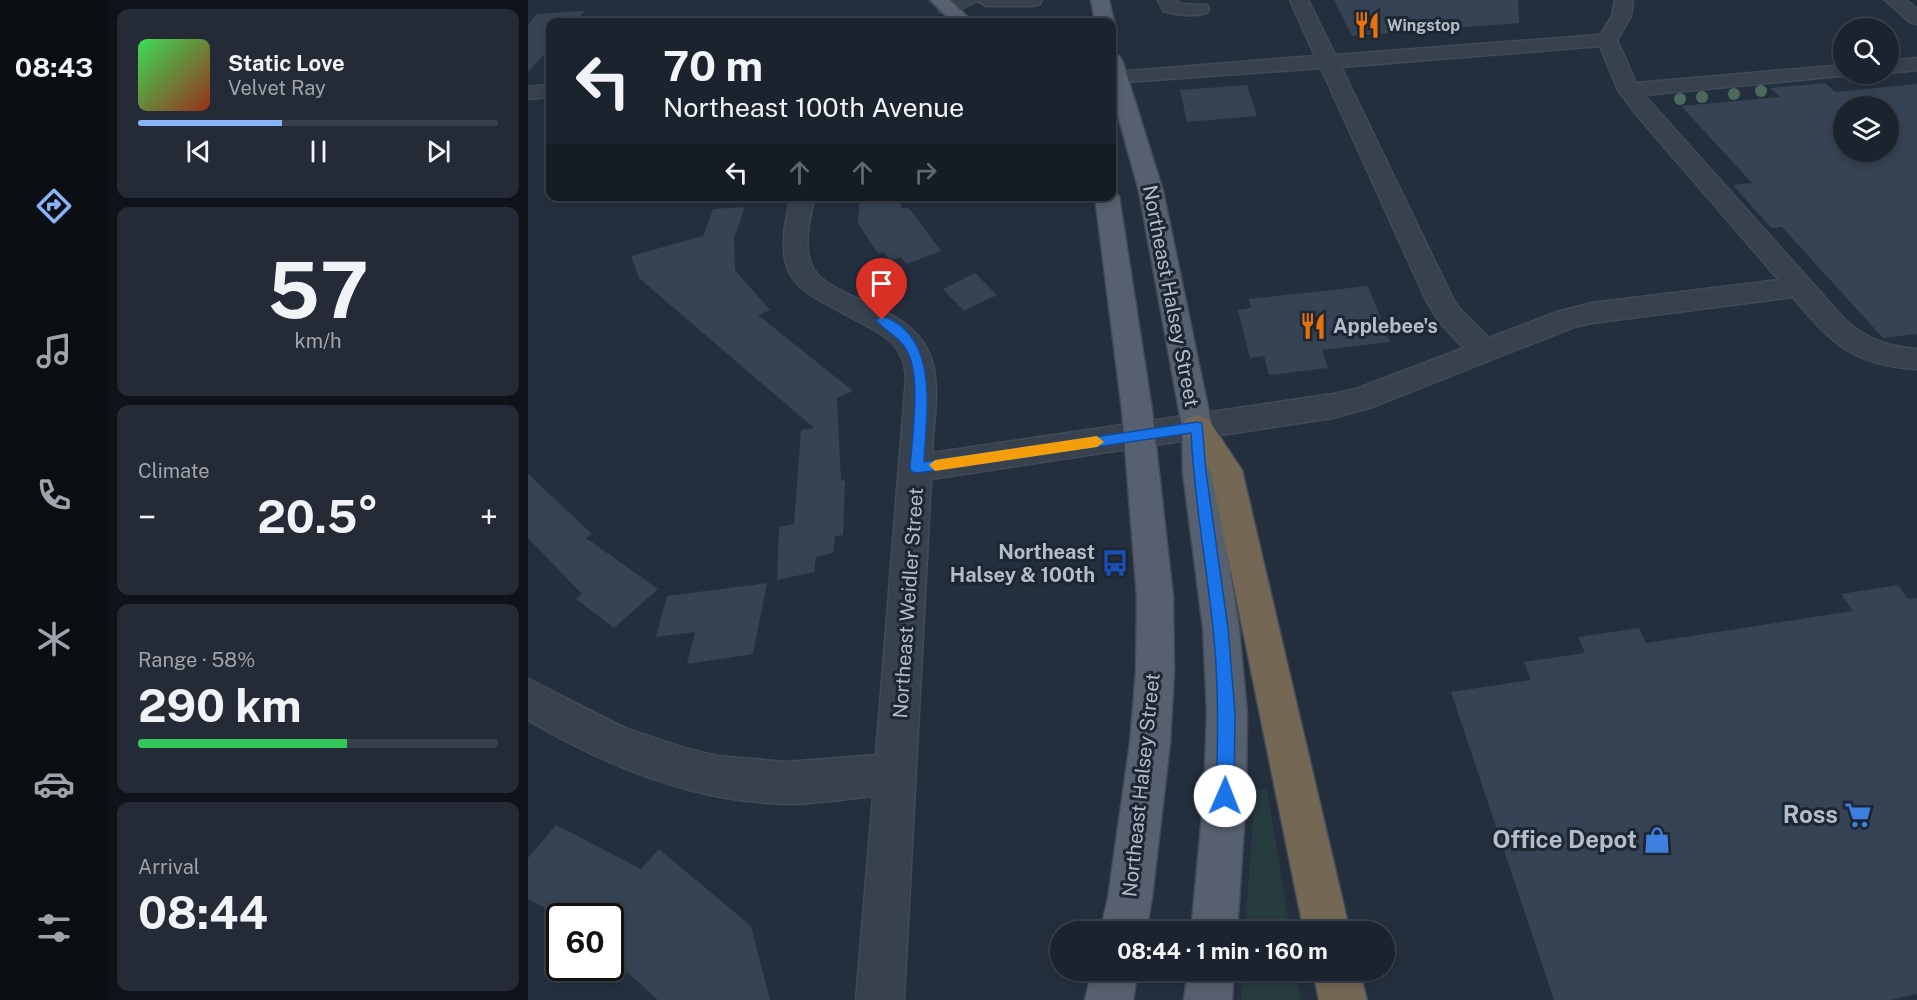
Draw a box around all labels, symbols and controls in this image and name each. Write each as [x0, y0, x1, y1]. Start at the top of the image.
restaurant icon: Wingstop [1352, 10, 1382, 40]
place label: Wingstop [1387, 16, 1460, 35]
map controls [1833, 18, 1899, 162]
button: search [1833, 18, 1899, 84]
text: 70 m [663, 41, 763, 90]
icon: left [564, 42, 642, 120]
text: Static Love [228, 50, 345, 76]
text: 08:43 [15, 51, 93, 83]
text: Velvet Ray [228, 76, 326, 100]
text: Northeast 100th Avenue [663, 91, 964, 123]
button: layers [1833, 96, 1899, 162]
icon: previous [182, 135, 215, 168]
icon: pause [302, 135, 335, 168]
icon: next [422, 135, 455, 168]
icon: left [720, 156, 753, 189]
icon: ahead [783, 156, 816, 189]
icon: ahead [846, 156, 879, 189]
icon: right [909, 156, 942, 189]
street label: Northeast Halsey Street [1138, 183, 1204, 409]
icon: directions [33, 185, 75, 227]
text: 57 [267, 244, 369, 336]
pin [856, 258, 907, 320]
icon: arrive [865, 267, 898, 300]
restaurant icon: Applebee's [1298, 311, 1328, 341]
place label: Applebee's [1333, 314, 1438, 338]
text: km/h [294, 329, 342, 353]
icon: music [33, 330, 75, 372]
text: Climate [138, 459, 210, 483]
icon: phone [33, 474, 75, 516]
street label: Northeast Weidler Street [888, 487, 928, 719]
text: 20.5° [257, 490, 379, 543]
text: − [138, 498, 156, 536]
text: + [480, 498, 498, 536]
place label: Northeast Halsey & 100th [950, 540, 1095, 587]
bus stop icon: Northeast Halsey & 100th [1100, 548, 1130, 578]
icon: climate [33, 618, 75, 660]
text: Range · 58% [138, 648, 255, 672]
street label: Northeast Halsey Street [1117, 672, 1165, 898]
text: 290 km [138, 679, 302, 732]
icon: car [33, 763, 75, 805]
position arrow [1193, 764, 1257, 828]
place label: Ross [1783, 800, 1838, 828]
supermarket icon: Ross [1843, 800, 1873, 830]
place label: Office Depot [1492, 825, 1637, 853]
shop icon: Office Depot [1642, 825, 1672, 855]
text: Arrival [138, 855, 200, 879]
text: 08:44 [138, 886, 268, 939]
speed limit sign: 60 [546, 903, 624, 981]
icon: filters [33, 907, 75, 949]
text: 08:44 · 1 min · 160 m [1117, 938, 1328, 964]

